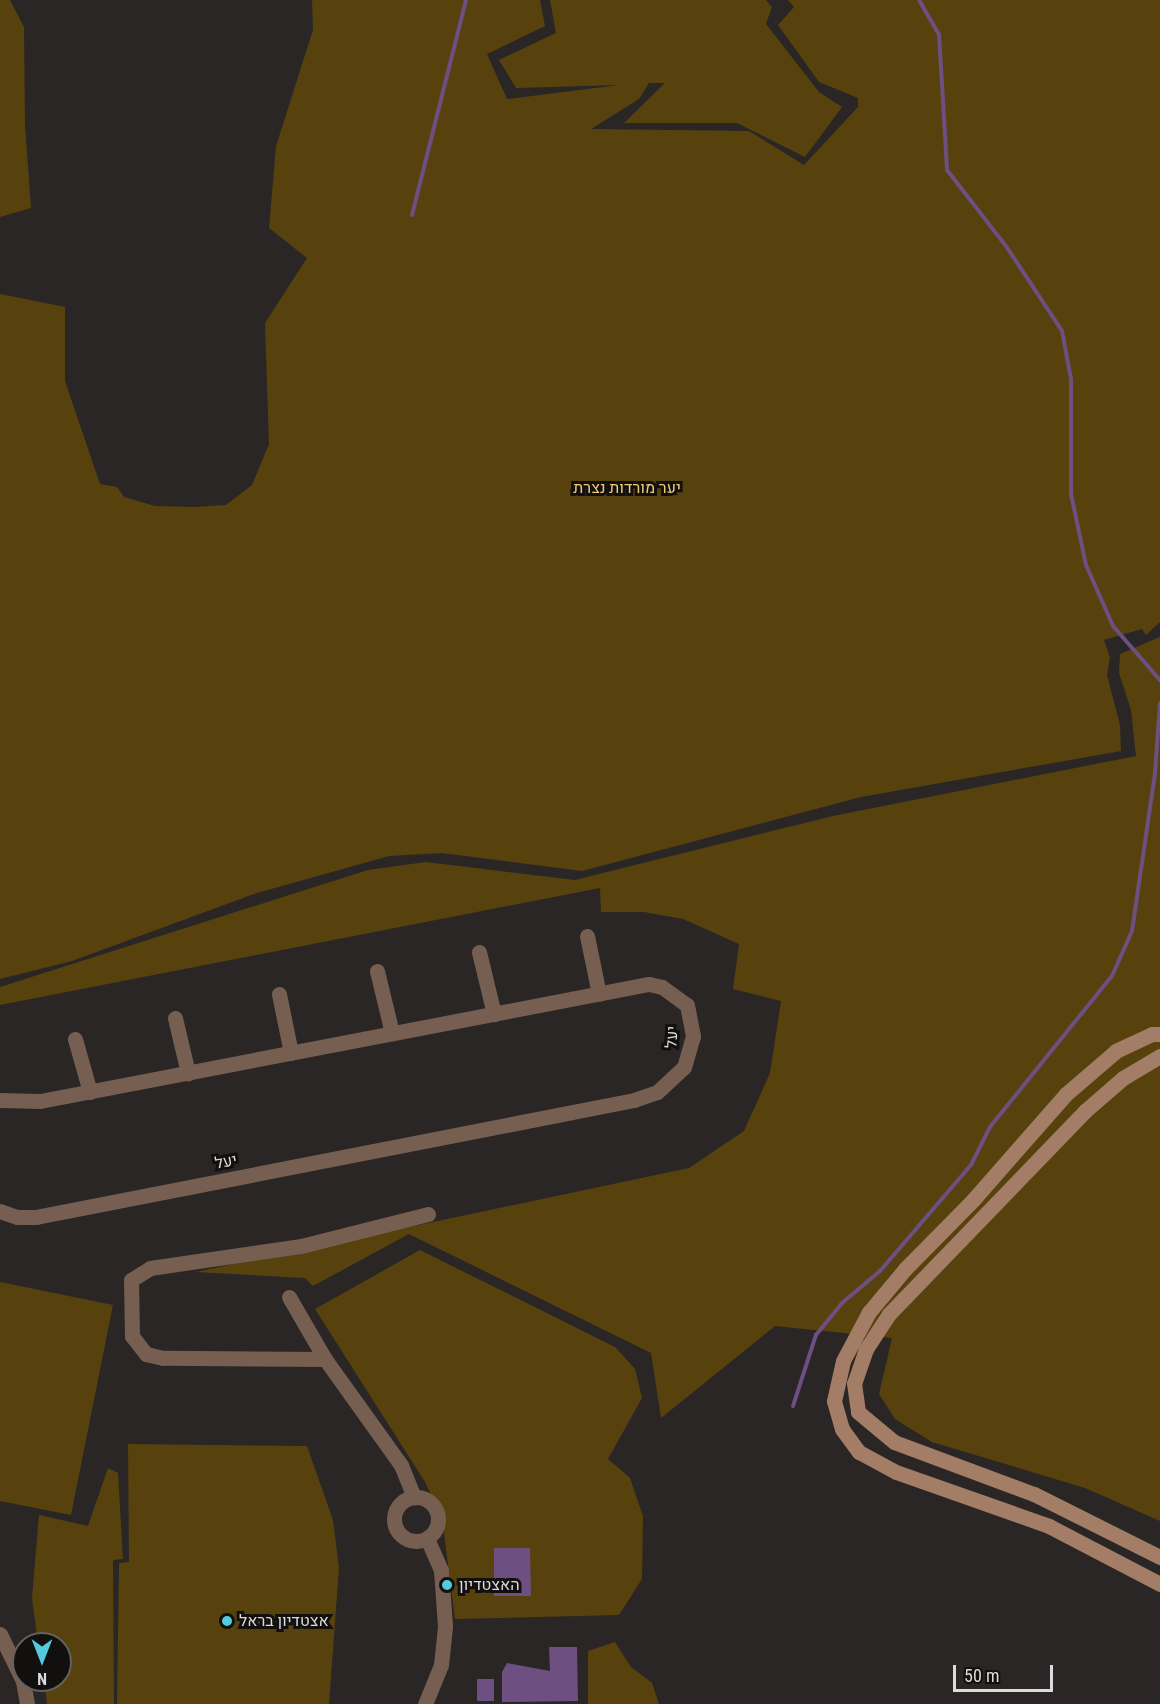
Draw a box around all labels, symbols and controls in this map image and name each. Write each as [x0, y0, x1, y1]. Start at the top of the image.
park label: יער מורדות נצרת [573, 478, 681, 498]
street label: יעל [662, 1025, 682, 1049]
street label: יעל [213, 1150, 239, 1174]
place label: האצטדיון [459, 1575, 520, 1595]
marker: האצטדיון [440, 1578, 454, 1592]
place label: אצטדיון בראל [239, 1611, 329, 1631]
marker: אצטדיון בראל [220, 1614, 234, 1628]
north arrow [12, 1632, 72, 1692]
scale bar [956, 1653, 1056, 1691]
text: 50 m [964, 1665, 999, 1686]
text: N [37, 1669, 47, 1688]

